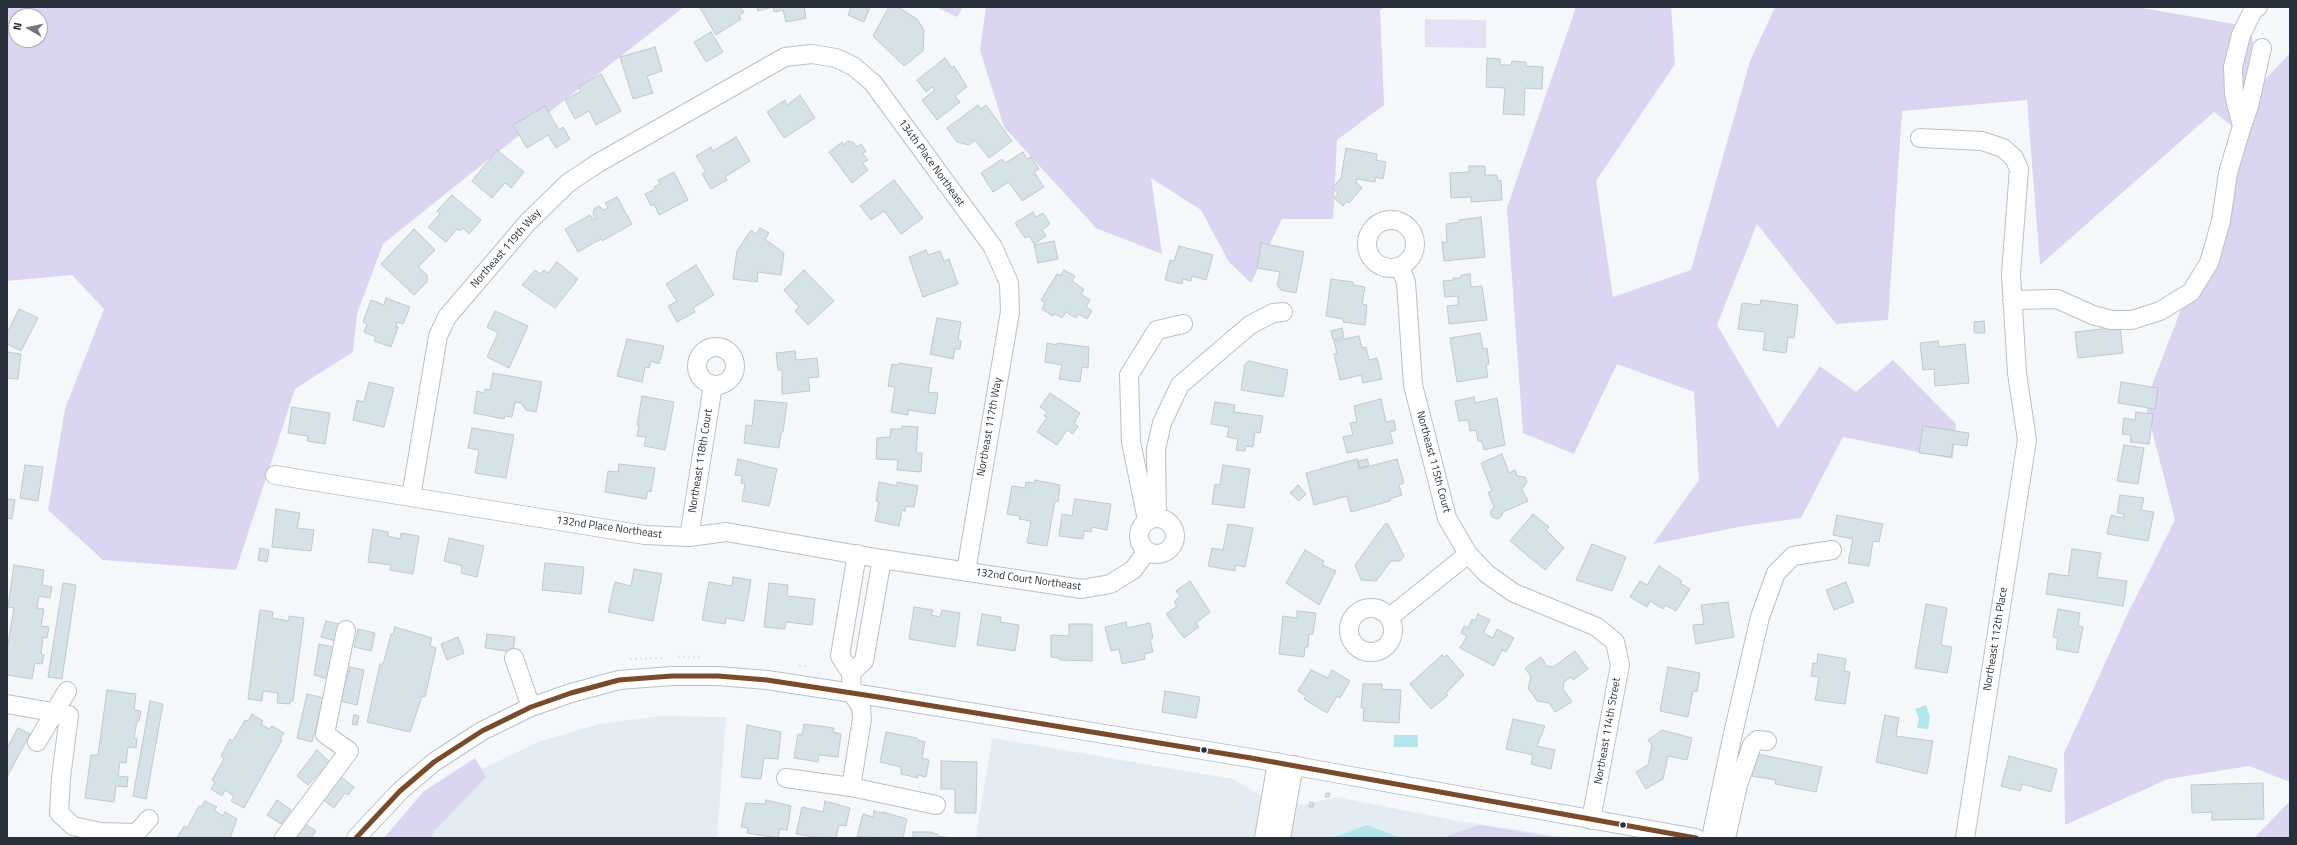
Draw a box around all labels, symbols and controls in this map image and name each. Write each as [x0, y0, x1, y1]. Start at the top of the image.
north arrow [8, 8, 48, 48]
text: N [9, 21, 26, 31]
street label: 134th Place Northeast [895, 117, 967, 209]
street label: Northeast 119th Way [468, 207, 544, 291]
street label: Northeast 117th Way [975, 376, 1005, 478]
street label: Northeast 118th Court [686, 408, 716, 514]
street label: Northeast 115th Court [1413, 410, 1453, 514]
street label: 132nd Place Northeast [555, 514, 663, 542]
street label: 132nd Court Northeast [974, 566, 1082, 594]
street label: Northeast 112th Place [1981, 586, 2011, 692]
street label: Northeast 114th Street [1592, 677, 1624, 785]
unlabelled marker [1199, 745, 1209, 755]
unlabelled marker [1618, 820, 1628, 830]

